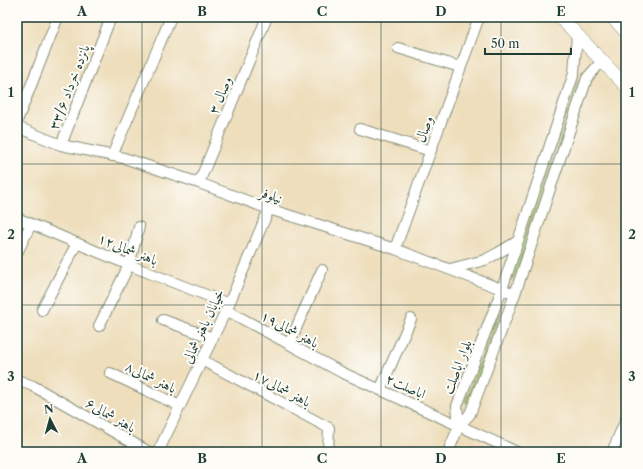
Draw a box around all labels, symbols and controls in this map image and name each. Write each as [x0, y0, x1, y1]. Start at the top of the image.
text: A [76, 3, 88, 19]
text: B [197, 3, 207, 19]
text: C [317, 3, 327, 19]
text: D [435, 3, 447, 19]
text: E [556, 3, 566, 19]
scale bar [485, 30, 571, 56]
text: 50 m [491, 36, 520, 51]
street label: پانزده خرداد ۳۳/۶ [44, 41, 96, 133]
street label: وصال ۳ [204, 74, 236, 116]
text: 1 [8, 84, 14, 100]
text: 1 [629, 84, 635, 100]
street label: وصال [411, 113, 437, 145]
street label: نیلوفر [255, 182, 285, 207]
text: 2 [7, 226, 15, 242]
text: 2 [628, 226, 636, 242]
street label: باهنر شمالی۱۲ [95, 229, 161, 269]
street label: خیابان باهنر شمالی [178, 286, 228, 366]
street label: باهنر شمالی۱۹ [258, 306, 322, 352]
street label: بلوار اباصلت [438, 337, 476, 397]
street label: باهنر شمالی۸ [122, 357, 180, 397]
street label: باهنر شمالی۱۷ [250, 365, 314, 411]
text: 3 [7, 368, 15, 384]
text: 3 [628, 368, 636, 384]
street label: اباصلت۲ [383, 369, 429, 403]
street label: باهنر شمالی۶ [83, 393, 140, 437]
north arrow [30, 399, 70, 439]
text: N [43, 402, 55, 417]
text: A [76, 450, 88, 466]
text: B [197, 450, 207, 466]
text: C [317, 450, 327, 466]
text: D [435, 450, 447, 466]
text: E [556, 450, 566, 466]

